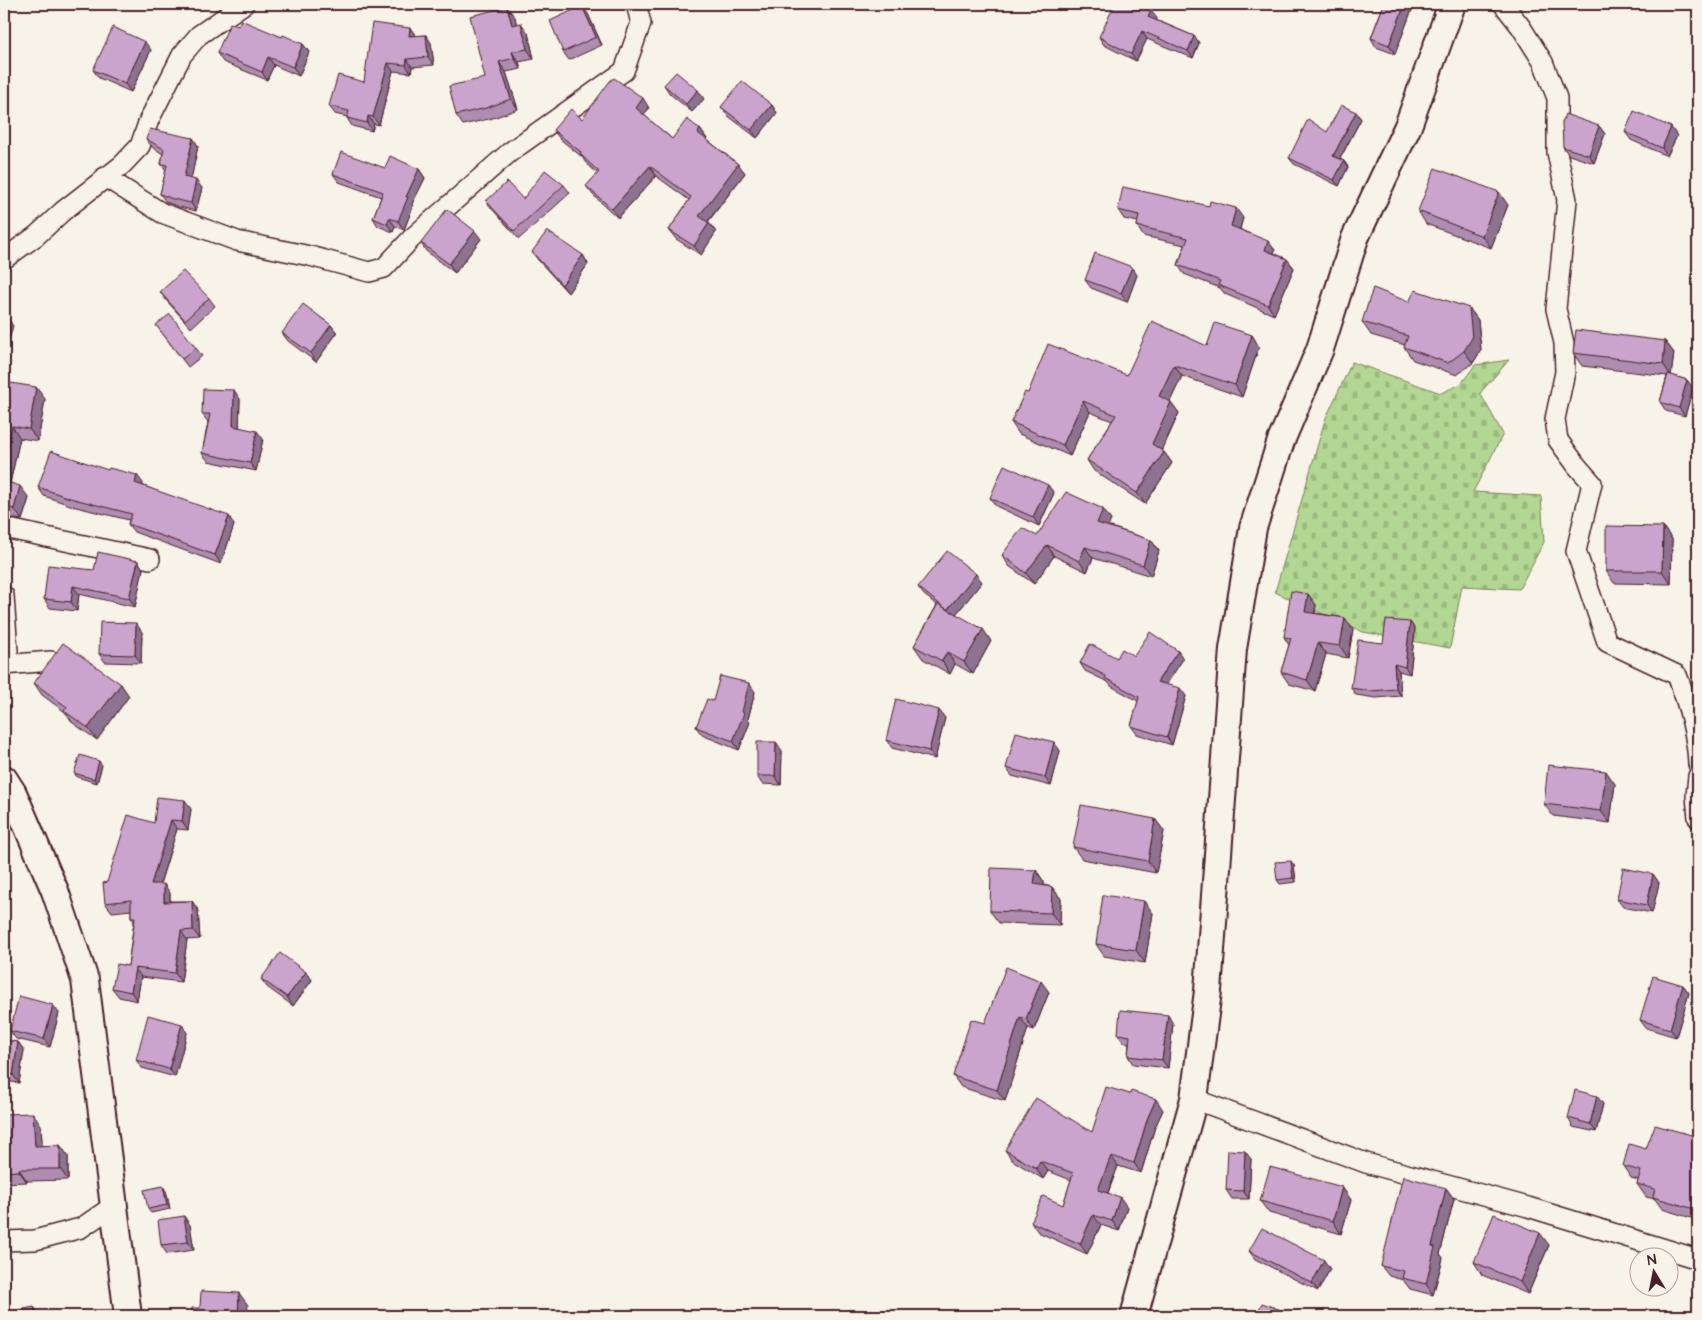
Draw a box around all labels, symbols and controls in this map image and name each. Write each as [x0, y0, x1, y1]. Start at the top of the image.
north arrow [1630, 1248, 1680, 1298]
text: N [1646, 1250, 1658, 1271]

